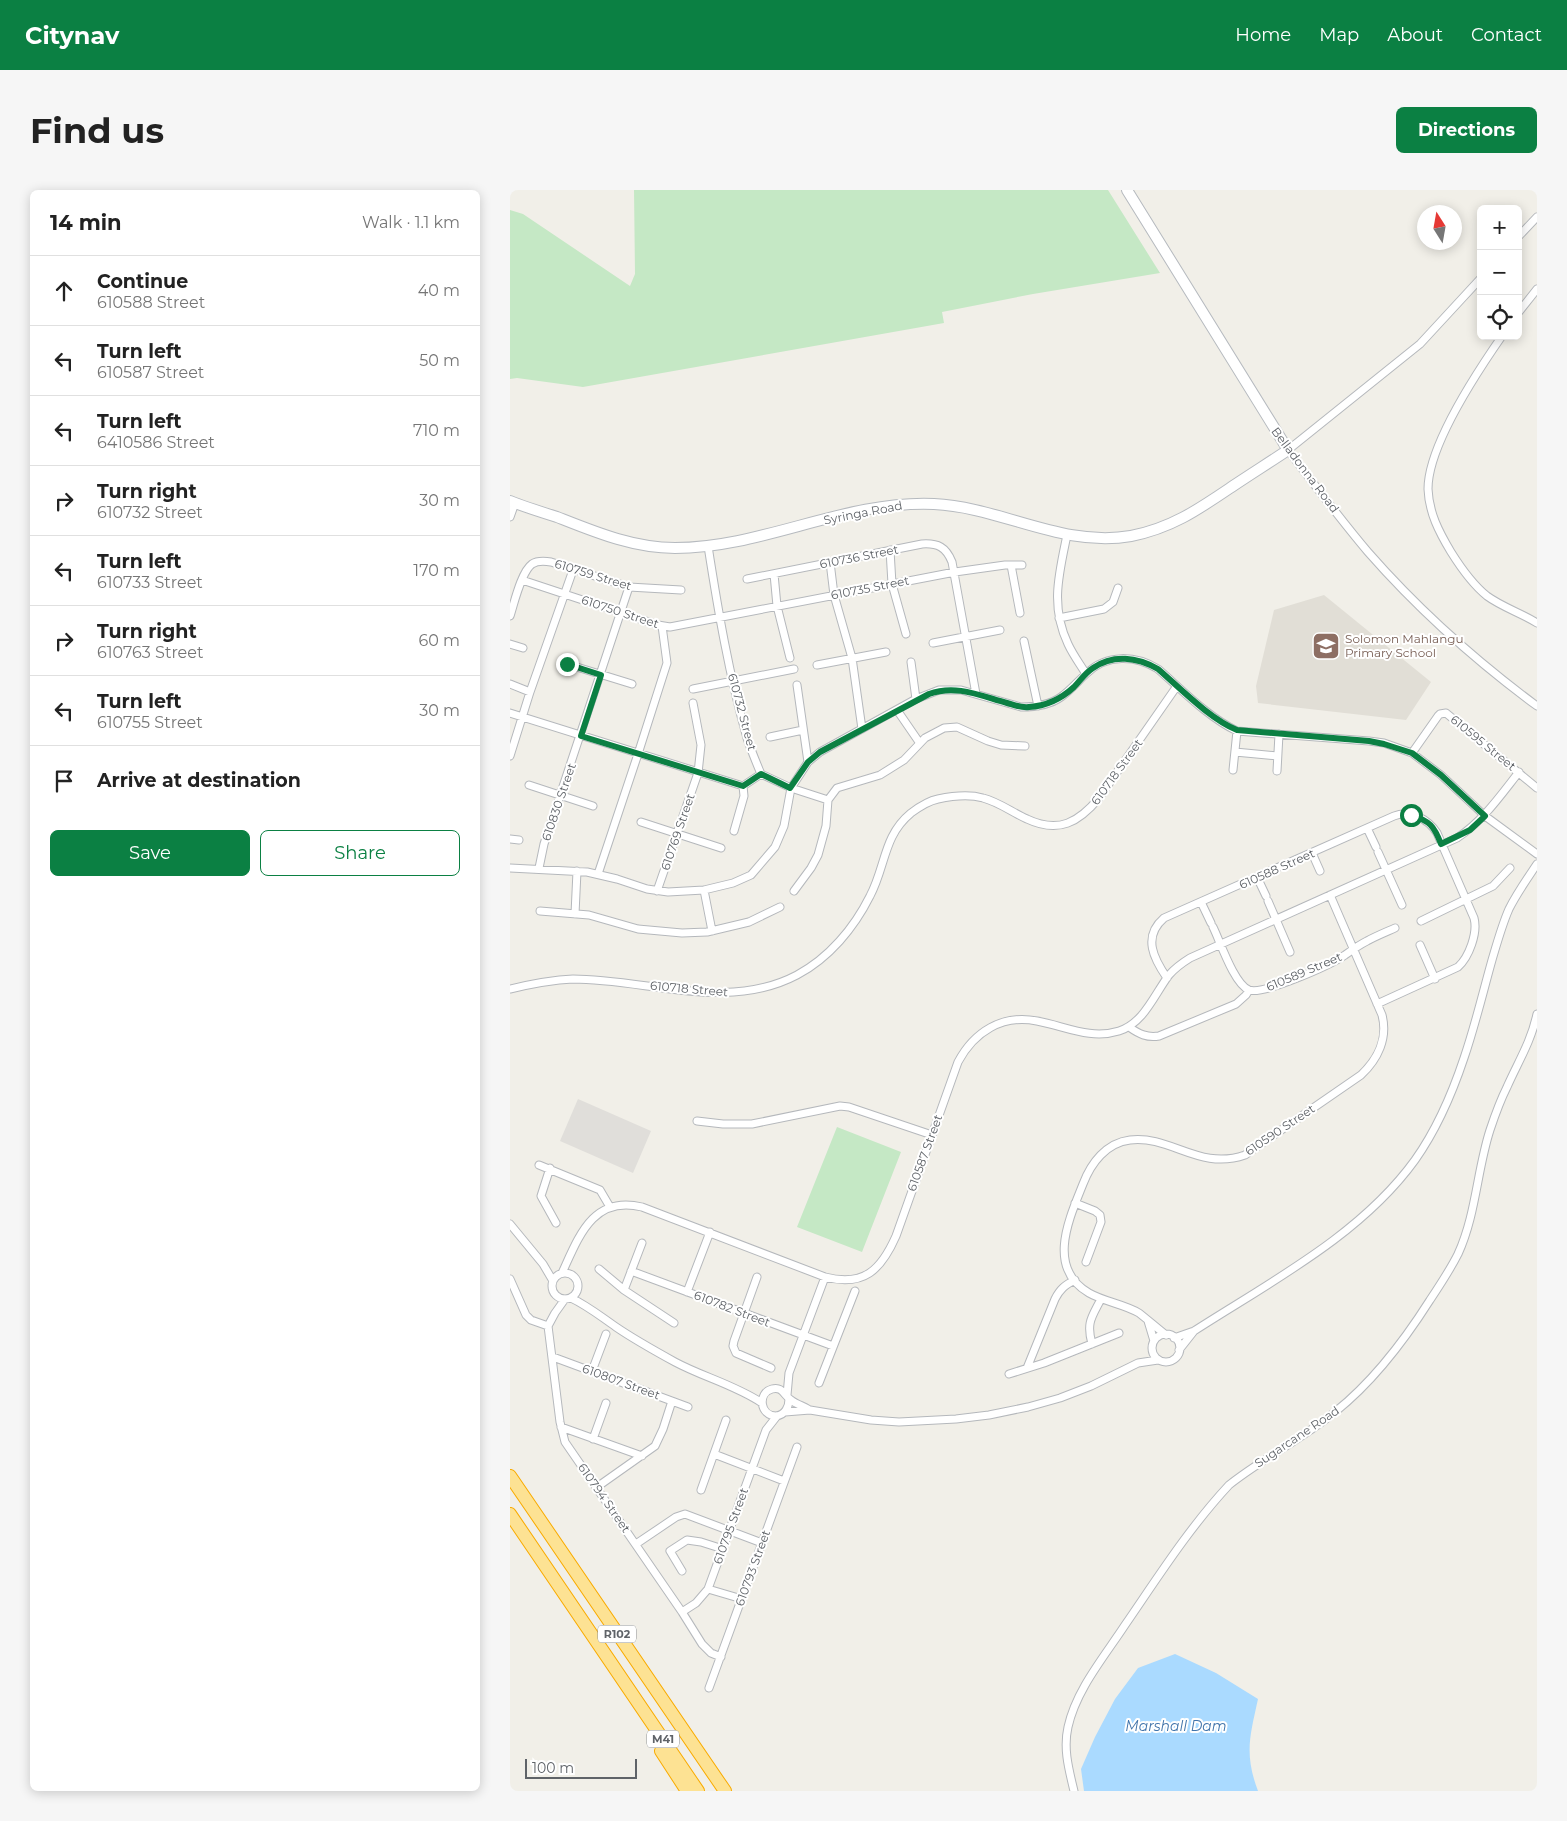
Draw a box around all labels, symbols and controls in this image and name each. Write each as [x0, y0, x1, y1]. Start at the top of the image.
text: Citynav [25, 21, 119, 50]
text: Home [1235, 24, 1291, 46]
text: Map [1319, 24, 1359, 46]
text: About [1387, 24, 1443, 46]
text: Contact [1471, 24, 1542, 46]
button: Directions [1396, 107, 1537, 153]
text: Find us [30, 109, 164, 152]
north arrow [1417, 205, 1462, 250]
map controls [1477, 205, 1522, 340]
button: + [1477, 205, 1522, 250]
text: 14 min [50, 210, 122, 235]
text: Walk · 1.1 km [362, 213, 460, 232]
button: − [1477, 250, 1522, 295]
text: Continue [97, 270, 188, 293]
icon: ahead [50, 277, 78, 305]
text: 40 m [418, 281, 460, 300]
text: 610588 Street [97, 293, 205, 312]
button: locate [1477, 295, 1522, 340]
text: Turn left [97, 340, 182, 363]
icon: left [50, 347, 78, 375]
text: 50 m [419, 351, 460, 370]
text: 610587 Street [97, 363, 204, 382]
text: Turn left [97, 410, 182, 433]
icon: left [50, 417, 78, 445]
text: 710 m [413, 421, 460, 440]
street label: Belladonna Road [1268, 424, 1342, 515]
text: 6410586 Street [97, 433, 215, 452]
text: Turn right [97, 480, 197, 503]
icon: right [50, 487, 78, 515]
text: 30 m [419, 491, 460, 510]
street label: Syringa Road [822, 498, 903, 527]
text: 610732 Street [97, 503, 203, 522]
street label: 610736 Street [818, 541, 900, 571]
text: Turn left [97, 550, 182, 573]
street label: 610759 Street [553, 556, 634, 593]
icon: left [50, 557, 78, 585]
text: 170 m [413, 561, 460, 580]
text: 610733 Street [97, 573, 203, 592]
street label: 610735 Street [830, 573, 910, 602]
street label: 610750 Street [580, 592, 661, 631]
text: Turn right [97, 620, 197, 643]
icon: right [50, 627, 78, 655]
text: 60 m [418, 631, 460, 650]
school or university icon: Solomon Mahlangu Primary School [1311, 631, 1341, 661]
place label: Solomon Mahlangu Primary School [1345, 631, 1464, 660]
text: 610763 Street [97, 643, 203, 662]
route end [556, 653, 579, 676]
street label: 610732 Street [725, 672, 760, 752]
text: Turn left [97, 690, 182, 713]
icon: left [50, 697, 78, 725]
text: 30 m [419, 701, 460, 720]
street label: 610595 Street [1448, 712, 1519, 774]
text: 610755 Street [97, 713, 203, 732]
street label: 610718 Street [1088, 736, 1146, 808]
street label: 610830 Street [538, 761, 579, 843]
icon: arrive [50, 767, 78, 795]
text: Arrive at destination [97, 769, 301, 792]
street label: 610769 Street [657, 791, 698, 872]
route start [1400, 804, 1423, 827]
button: Save [50, 830, 250, 876]
button: Share [260, 830, 460, 876]
street label: 610588 Street [1237, 845, 1317, 892]
street label: 610589 Street [1264, 949, 1344, 994]
street label: 610718 Street [649, 978, 729, 999]
street label: 610590 Street [1242, 1101, 1318, 1158]
street label: 610587 Street [904, 1112, 945, 1193]
street label: 610782 Street [692, 1287, 772, 1330]
street label: 610807 Street [580, 1361, 662, 1403]
street label: Sugarcane Road [1251, 1403, 1342, 1471]
street label: 610794 Street [575, 1460, 634, 1535]
street label: 610795 Street [710, 1486, 751, 1566]
street label: 610793 Street [732, 1528, 773, 1608]
road number: R102 [598, 1626, 636, 1642]
water label: Marshall Dam [1125, 1717, 1227, 1735]
road number: M41 [647, 1730, 679, 1748]
scale bar [525, 1756, 638, 1779]
text: 100 m [532, 1759, 574, 1777]

